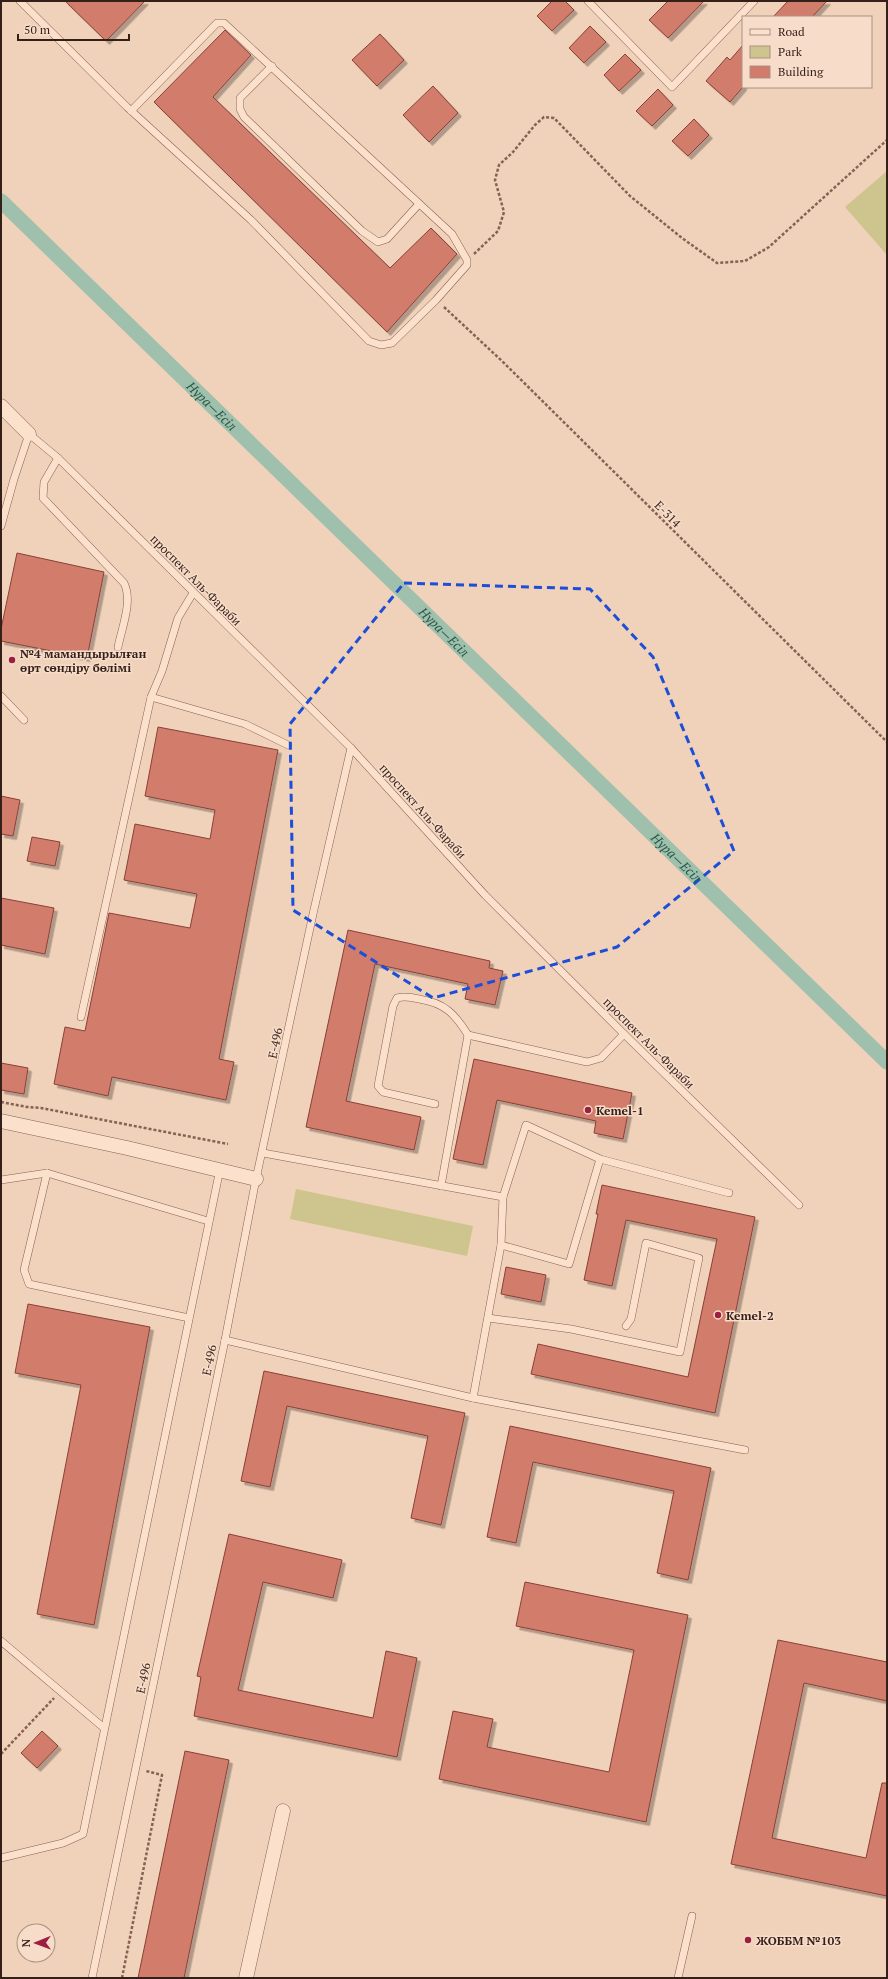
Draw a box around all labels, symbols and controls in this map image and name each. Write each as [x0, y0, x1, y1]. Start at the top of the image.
scale bar [18, 16, 129, 42]
legend [742, 16, 872, 88]
text: 50 m [24, 22, 51, 37]
text: Road [778, 24, 805, 39]
text: Park [778, 44, 803, 59]
text: Building [778, 64, 824, 79]
water label: Нура—Есіл [182, 376, 241, 435]
street label: E-314 [652, 498, 685, 531]
street label: проспект Аль-Фараби [147, 531, 245, 629]
water label: Нура—Есіл [414, 602, 474, 661]
place label: №4 мамандырылған өрт сөндіру бөлімі [20, 646, 146, 675]
marker: №4 мамандырылған өрт сөндіру бөлімі [7, 655, 17, 665]
street label: проспект Аль-Фараби [376, 760, 470, 862]
water label: Нура—Есіл [647, 828, 706, 886]
street label: проспект Аль-Фараби [600, 994, 698, 1092]
street label: E-496 [264, 1026, 286, 1060]
place label: Kemel-1 [596, 1103, 644, 1118]
marker: Kemel-1 [583, 1105, 593, 1115]
place label: Kemel-2 [726, 1308, 774, 1323]
marker: Kemel-2 [713, 1310, 723, 1320]
street label: E-496 [198, 1343, 220, 1377]
street label: E-496 [132, 1661, 154, 1695]
north arrow [16, 1923, 56, 1963]
place label: ЖОББМ №103 [756, 1933, 841, 1948]
marker: ЖОББМ №103 [743, 1935, 753, 1945]
text: N [19, 1938, 33, 1947]

